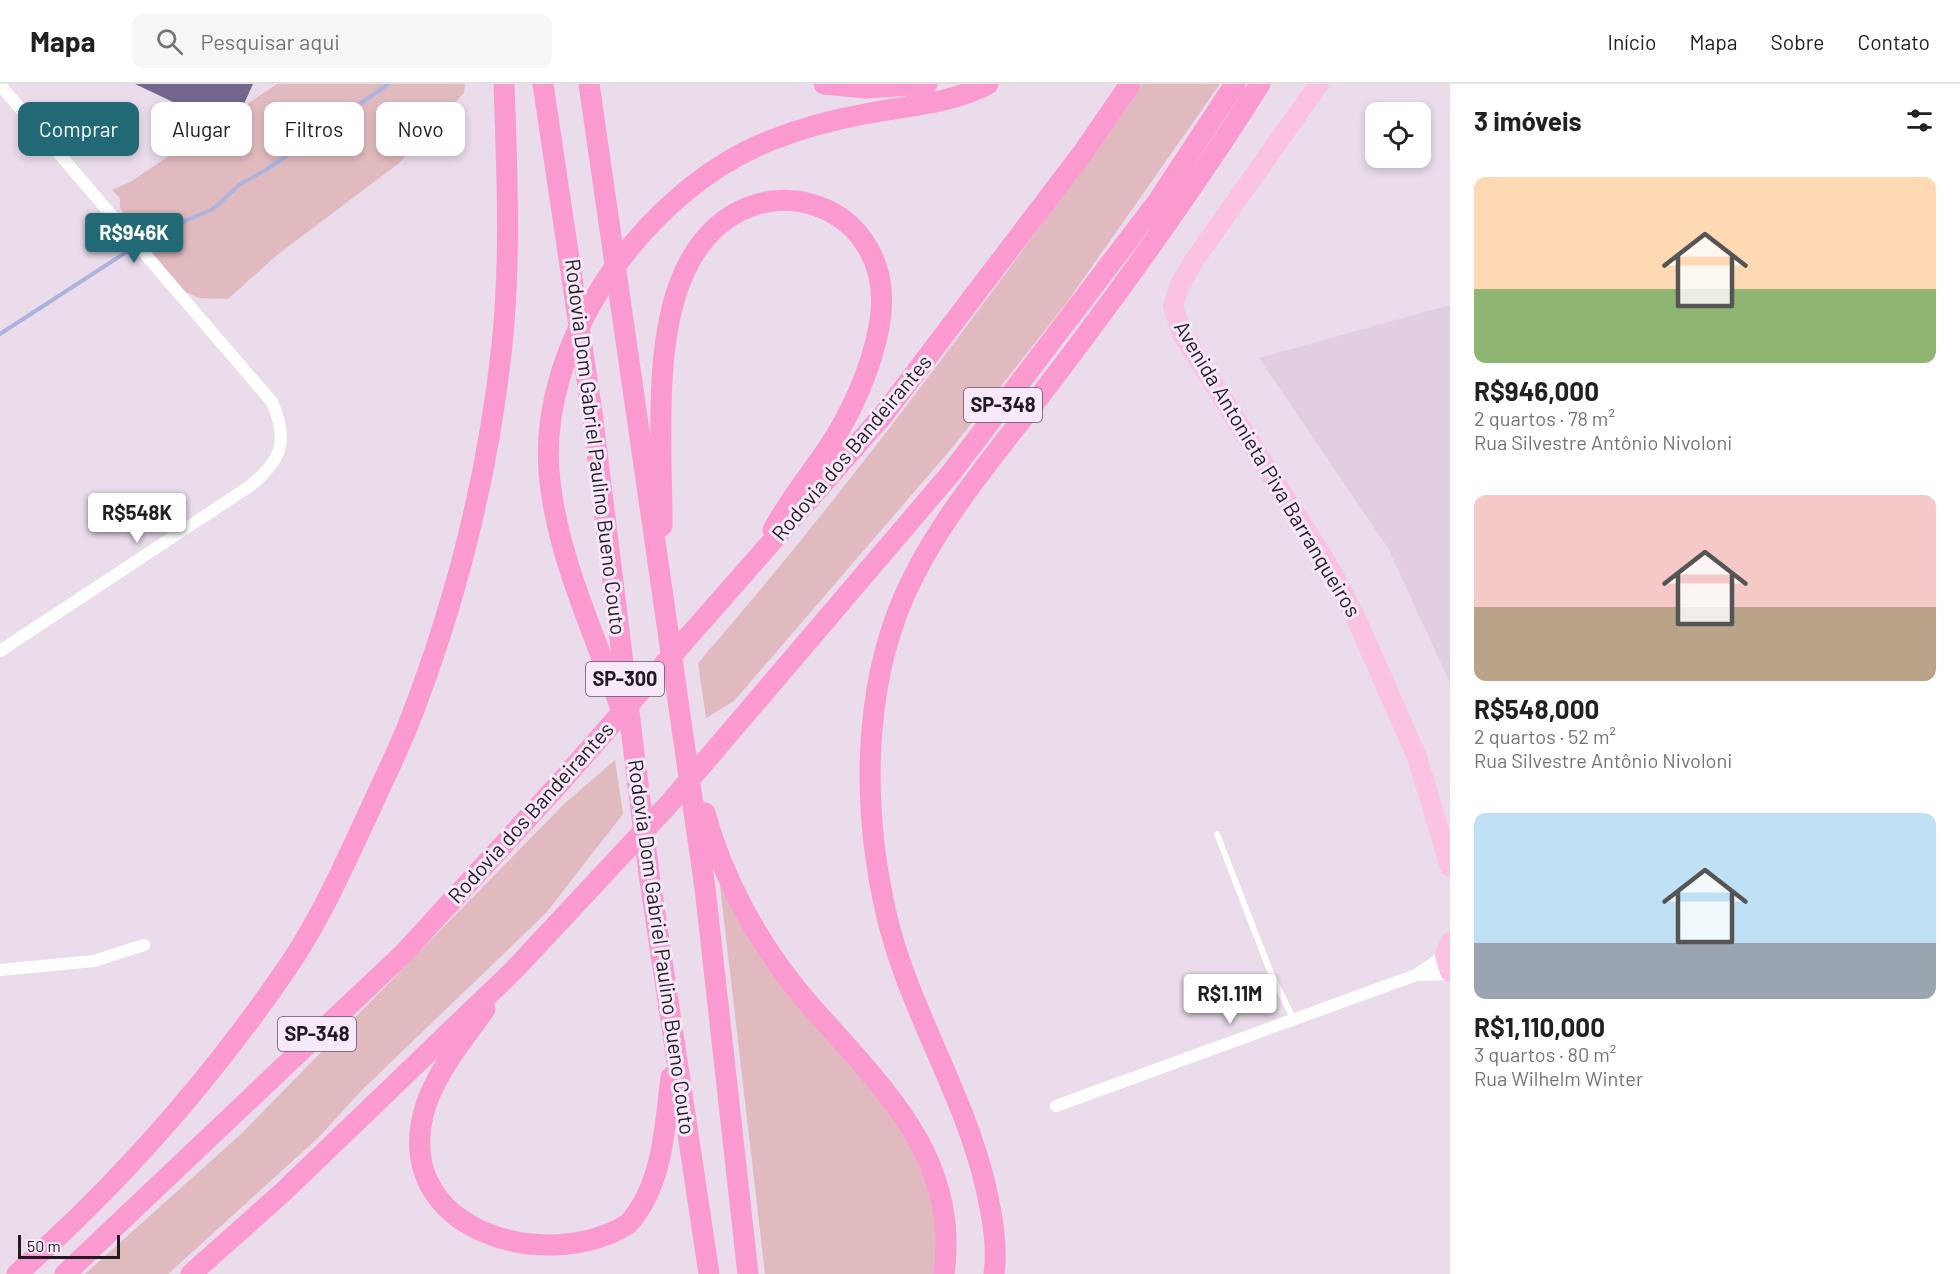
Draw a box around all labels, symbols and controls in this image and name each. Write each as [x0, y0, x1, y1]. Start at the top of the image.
search box [132, 14, 552, 68]
text: Mapa [30, 24, 96, 58]
icon: search [153, 25, 186, 58]
text: Pesquisar aqui [201, 28, 340, 54]
text: Início [1608, 29, 1656, 54]
text: Mapa [1689, 29, 1738, 54]
text: Sobre [1771, 29, 1824, 54]
text: Contato [1857, 29, 1930, 54]
chip: Comprar [18, 102, 139, 156]
chip: Alugar [151, 102, 252, 156]
chip: Filtros [264, 102, 364, 156]
chip: Novo [376, 102, 465, 156]
map controls [1365, 102, 1431, 168]
button: locate [1365, 102, 1431, 168]
icon: filters [1903, 104, 1936, 137]
text: 3 imóveis [1474, 105, 1582, 136]
pin: R$946K [85, 213, 183, 264]
icon: home [1651, 216, 1759, 324]
text: R$946K [99, 220, 169, 244]
street label: Rodovia Dom Gabriel Paulino Bueno Couto [561, 257, 632, 636]
street label: Avenida Antonieta Piva Barranqueiros [1170, 316, 1367, 621]
street label: Rodovia dos Bandeirantes [766, 349, 936, 545]
text: R$946,000 [1474, 375, 1599, 406]
road number: SP-348 [964, 388, 1042, 422]
text: 2 quartos · 78 m² [1474, 406, 1615, 430]
text: Rua Silvestre Antônio Nivoloni [1474, 430, 1732, 454]
pin: R$548K [88, 493, 186, 544]
text: R$548K [102, 500, 172, 524]
icon: home [1651, 534, 1759, 642]
road number: SP-300 [586, 662, 664, 696]
text: R$548,000 [1474, 693, 1599, 724]
street label: Rodovia dos Bandeirantes [442, 716, 618, 908]
text: 2 quartos · 52 m² [1474, 724, 1616, 748]
text: Rua Silvestre Antônio Nivoloni [1474, 748, 1732, 772]
street label: Rodovia Dom Gabriel Paulino Bueno Couto [624, 757, 701, 1136]
icon: home [1651, 852, 1759, 960]
pin: R$1.11M [1175, 974, 1285, 1025]
text: R$1.11M [1198, 981, 1262, 1005]
text: R$1,110,000 [1474, 1011, 1605, 1042]
road number: SP-348 [278, 1017, 356, 1051]
text: 3 quartos · 80 m² [1474, 1042, 1616, 1066]
text: Rua Wilhelm Winter [1474, 1066, 1643, 1090]
scale bar [18, 1232, 120, 1260]
text: 50 m [27, 1236, 61, 1255]

